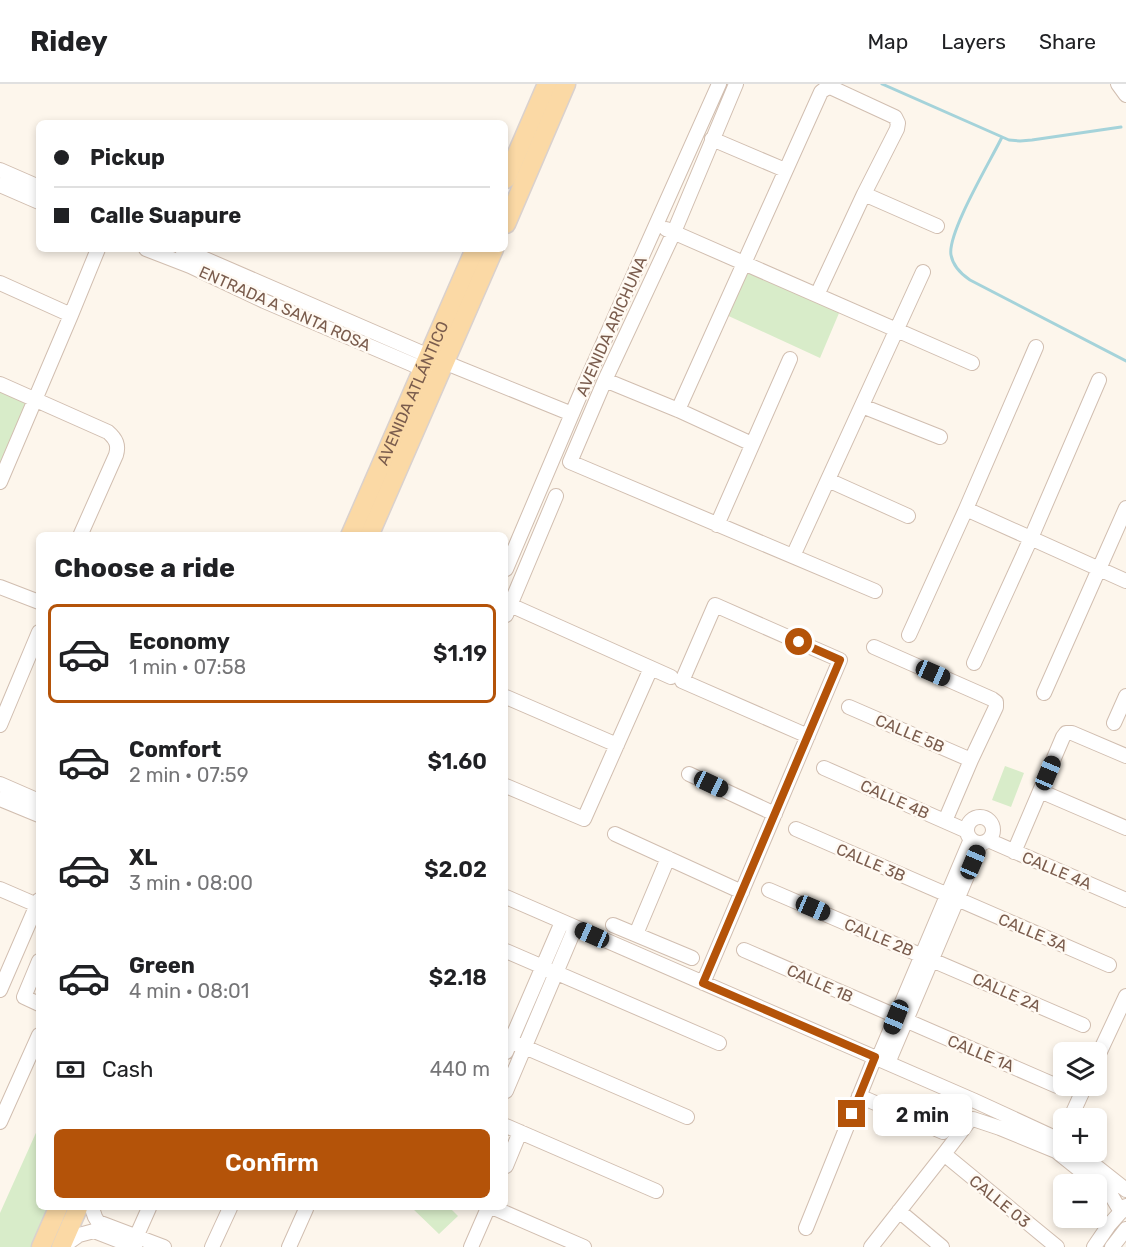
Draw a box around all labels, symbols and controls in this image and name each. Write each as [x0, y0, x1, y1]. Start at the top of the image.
text: Ridey [30, 25, 108, 58]
text: Map [867, 29, 908, 54]
text: Layers [941, 29, 1006, 54]
text: Share [1039, 29, 1096, 54]
text: Pickup [90, 144, 165, 171]
text: Calle Suapure [90, 202, 241, 229]
street label: AVENIDA ARICHUNA [572, 253, 651, 399]
street label: ENTRADA A SANTA ROSA [196, 262, 374, 355]
street label: AVENIDA ATLÁNTICO [373, 318, 452, 468]
text: Choose a ride [54, 552, 235, 584]
icon: car [57, 627, 111, 681]
text: Economy [129, 628, 230, 655]
route start [785, 628, 812, 655]
text: $1.19 [433, 640, 487, 667]
text: 1 min · 07:58 [129, 655, 246, 679]
car [913, 657, 953, 689]
street label: CALLE 5B [872, 710, 947, 756]
icon: car [57, 735, 111, 789]
text: Comfort [129, 736, 221, 763]
text: $1.60 [427, 748, 487, 775]
car [1033, 753, 1063, 793]
text: 2 min · 07:59 [129, 763, 249, 787]
car [691, 768, 731, 800]
street label: CALLE 4B [857, 776, 932, 823]
street label: CALLE 3B [833, 839, 908, 886]
car [958, 842, 988, 882]
icon: car [57, 843, 111, 897]
text: XL [129, 844, 157, 871]
street label: CALLE 4A [1019, 847, 1095, 894]
text: $2.02 [424, 856, 487, 883]
text: 3 min · 08:00 [129, 871, 253, 895]
car [793, 893, 833, 923]
street label: CALLE 3A [995, 909, 1070, 956]
street label: CALLE 2B [842, 914, 916, 960]
car [572, 919, 612, 951]
icon: car [57, 951, 111, 1005]
text: Green [129, 952, 195, 979]
street label: CALLE 1B [784, 960, 856, 1006]
text: $2.18 [429, 964, 487, 991]
street label: CALLE 2A [970, 969, 1044, 1016]
text: 4 min · 08:01 [129, 979, 249, 1003]
car [881, 997, 911, 1037]
street label: CALLE 1A [945, 1031, 1017, 1076]
map controls [1053, 1042, 1107, 1228]
button: layers [1053, 1042, 1107, 1096]
icon: cash [54, 1053, 87, 1086]
text: Cash [102, 1056, 153, 1083]
text: 440 m [430, 1057, 490, 1081]
callout: 2 min [873, 1093, 972, 1135]
route end [838, 1100, 865, 1127]
text: 2 min [896, 1103, 949, 1127]
button: + [1053, 1108, 1107, 1162]
button: Confirm [54, 1129, 490, 1198]
street label: CALLE 03 [965, 1171, 1034, 1232]
button: − [1053, 1174, 1107, 1228]

